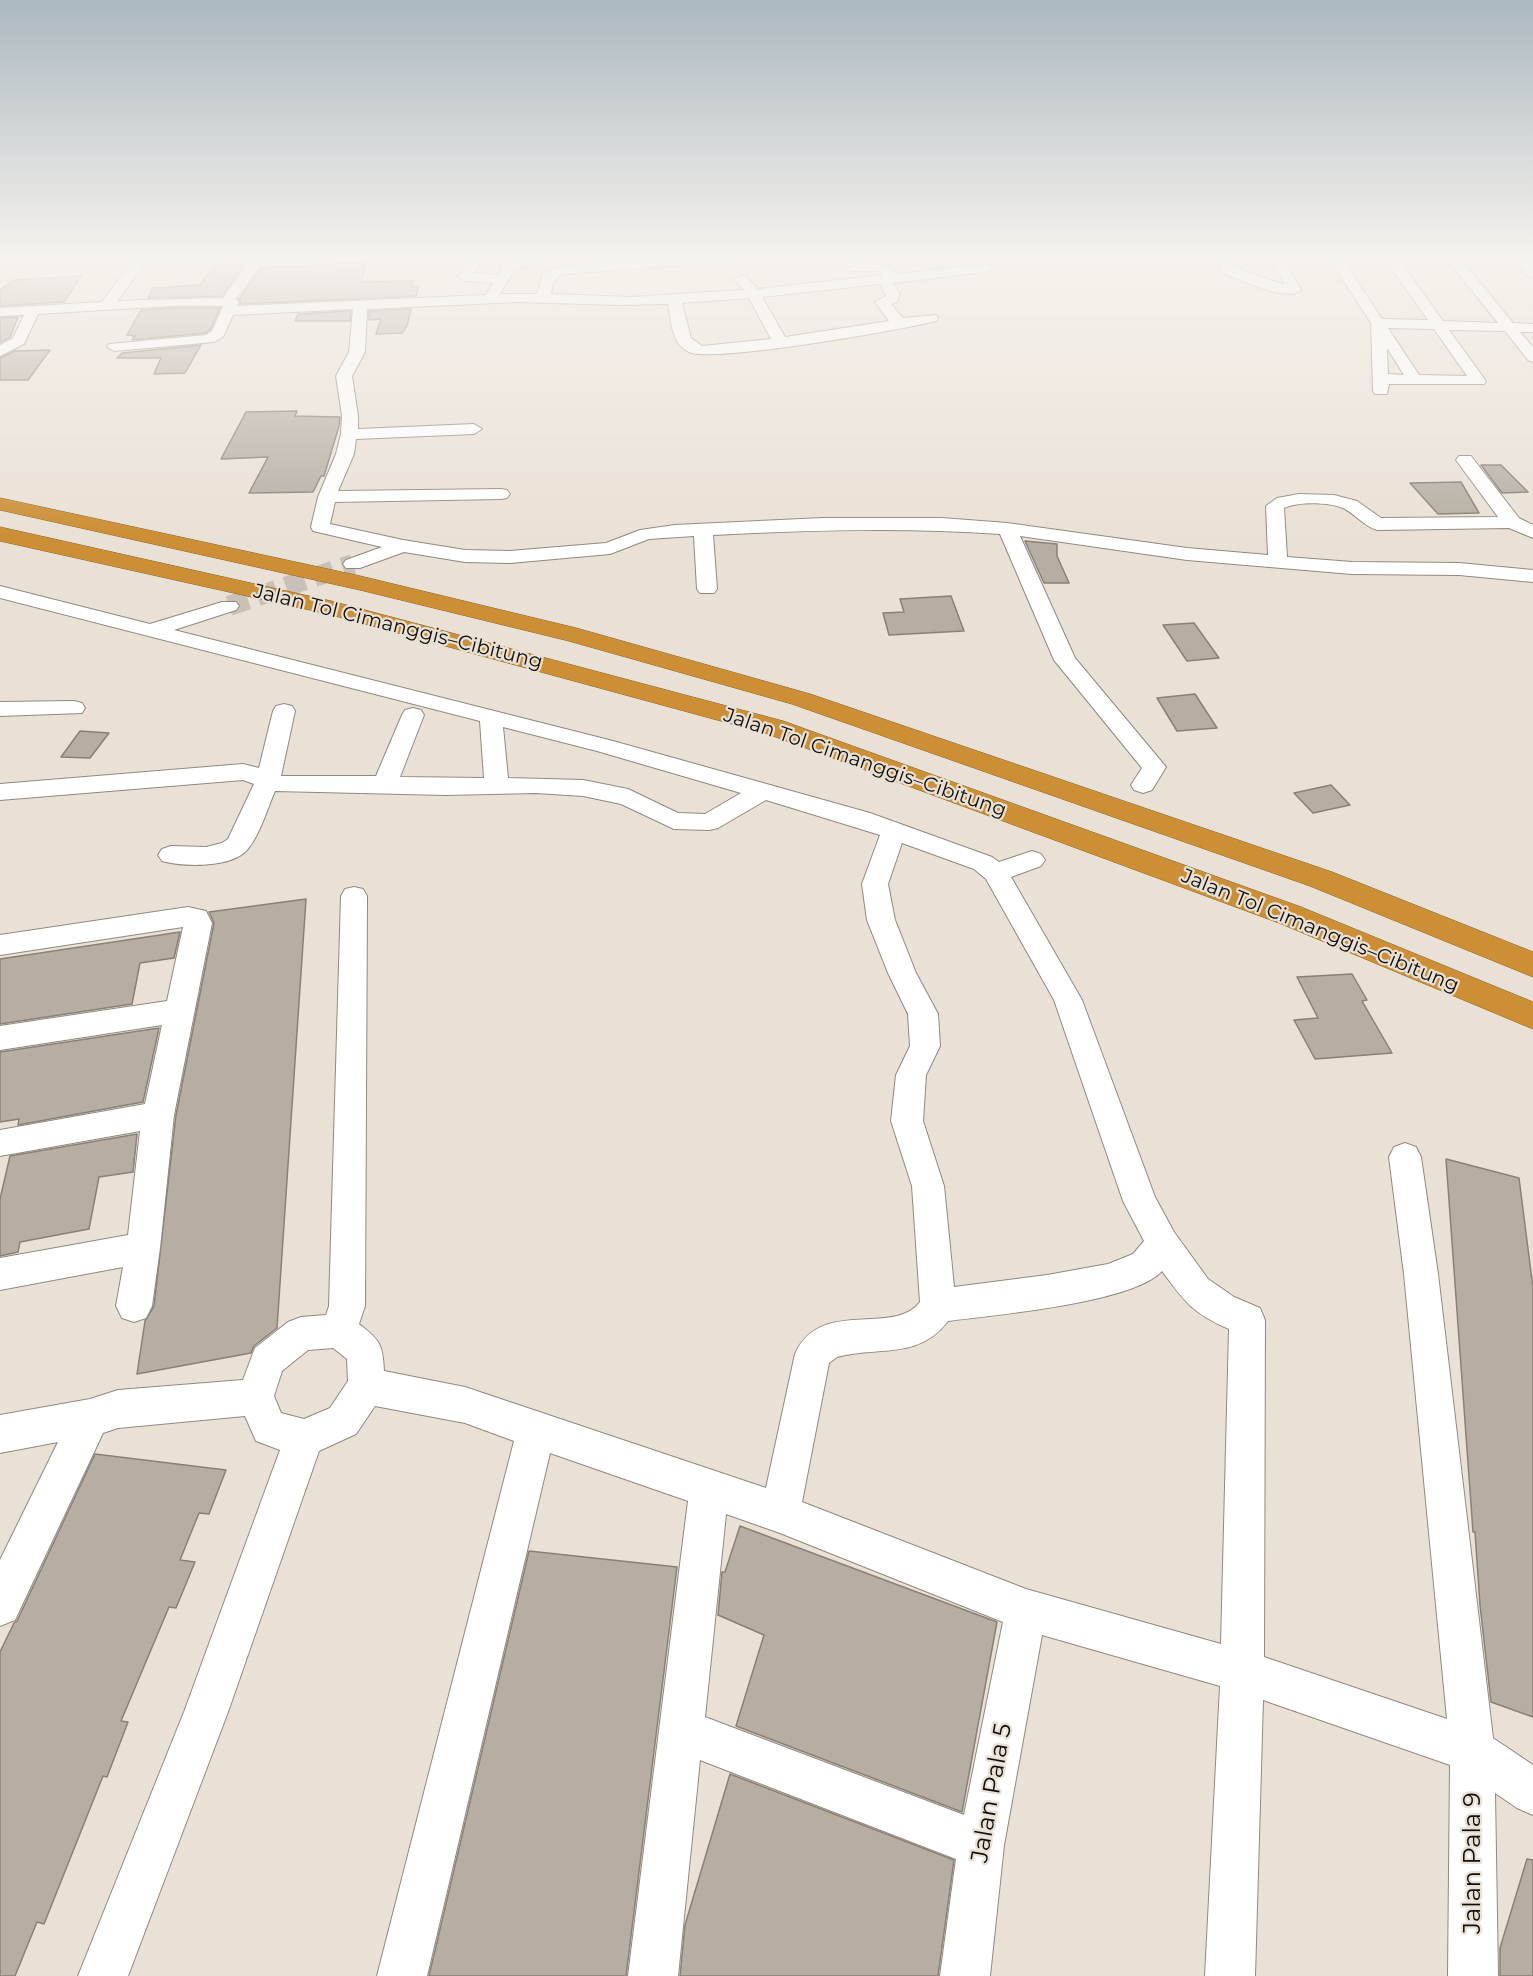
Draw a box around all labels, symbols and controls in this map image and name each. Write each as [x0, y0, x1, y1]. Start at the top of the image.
street label: Jalan Tol Cimanggis–Cibitung [251, 579, 545, 675]
street label: Jalan Tol Cimanggis–Cibitung [721, 703, 1009, 823]
street label: Jalan Tol Cimanggis–Cibitung [1178, 864, 1462, 998]
street label: Jalan Pala 5 [966, 1721, 1018, 1865]
street label: Jalan Pala 9 [1459, 1792, 1487, 1934]

